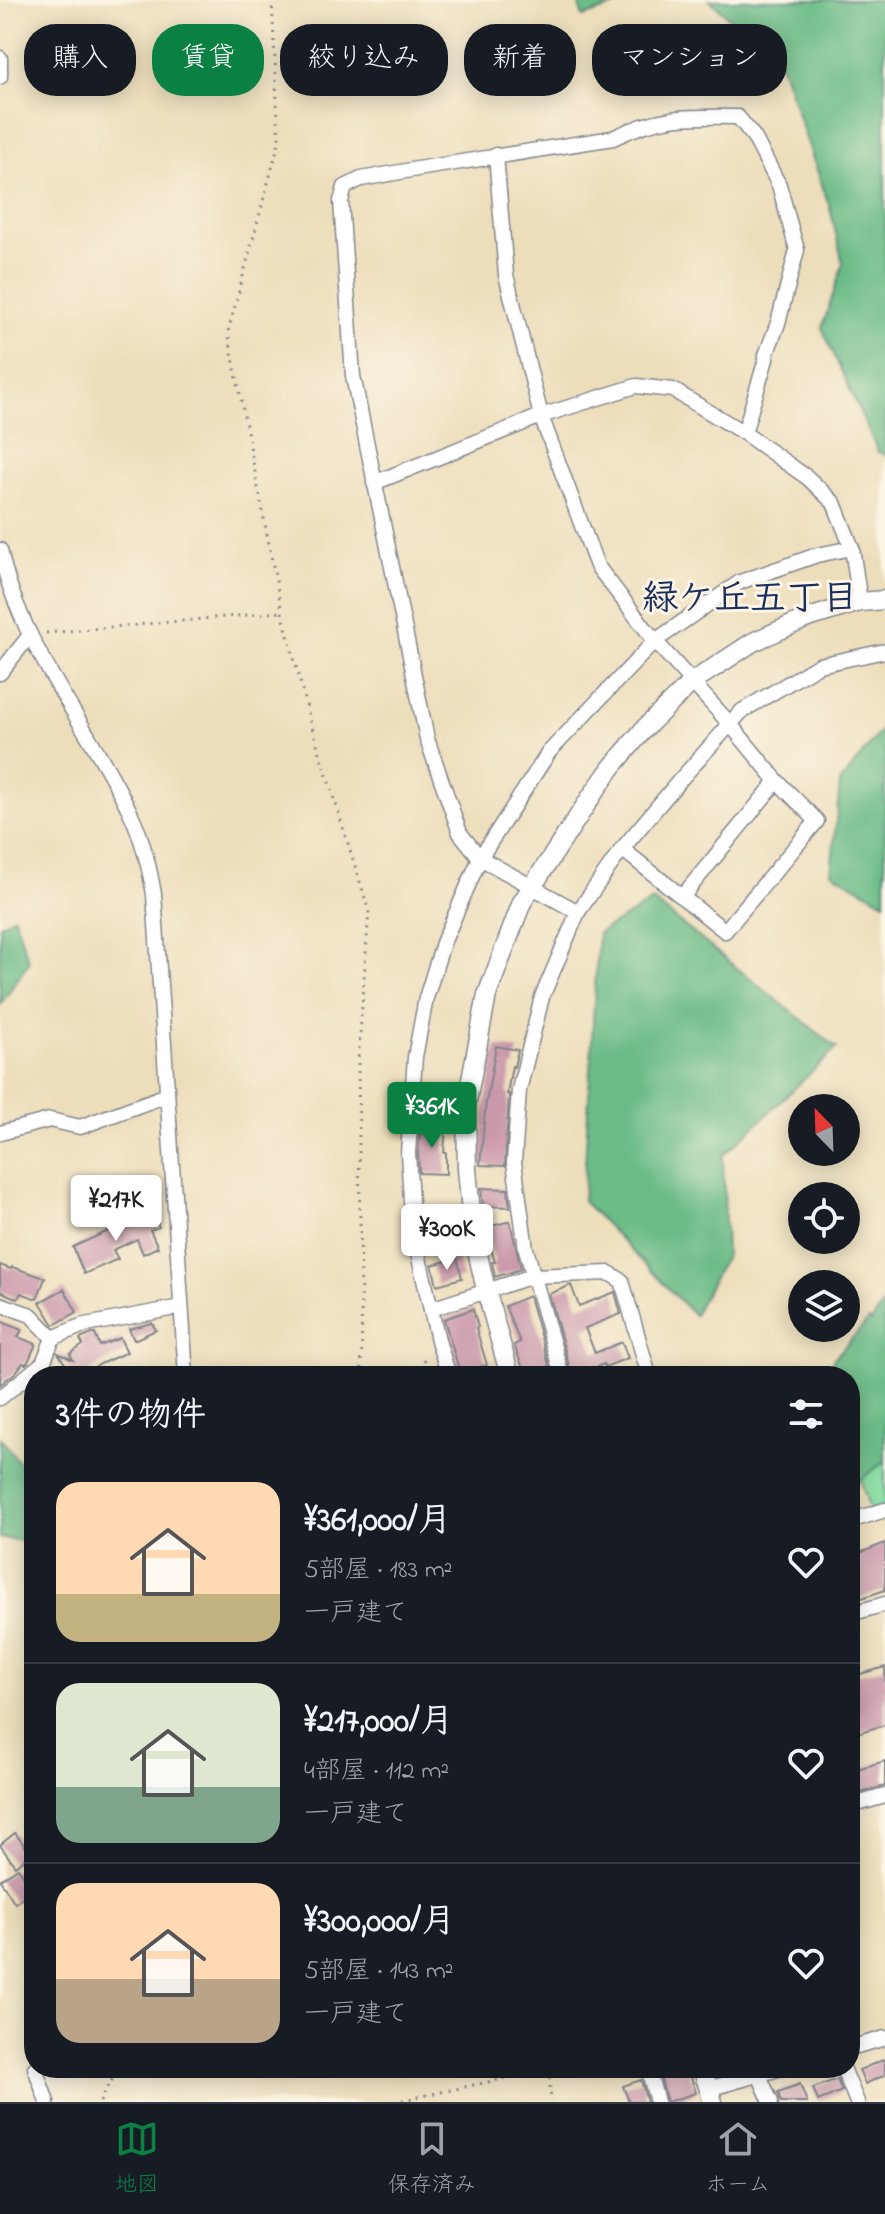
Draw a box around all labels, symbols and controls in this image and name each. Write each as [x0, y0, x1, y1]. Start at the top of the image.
chip: 購入 [24, 24, 136, 96]
chip: 賃貸 [152, 24, 264, 96]
chip: 絞り込み [280, 24, 448, 96]
chip: 新着 [464, 24, 576, 96]
chip: マンション [592, 24, 787, 96]
district label: 緑ケ丘五丁目 [642, 574, 858, 627]
pin: ¥361K [376, 1082, 488, 1150]
text: ¥361K [405, 1089, 459, 1127]
north arrow [788, 1094, 860, 1166]
map controls [788, 1094, 860, 1342]
pin: ¥217K [60, 1175, 172, 1243]
text: ¥217K [89, 1182, 143, 1220]
button: locate [788, 1182, 860, 1254]
pin: ¥300K [391, 1204, 503, 1272]
text: ¥300K [419, 1211, 475, 1249]
button: layers [788, 1270, 860, 1342]
text: 3件の物件 [56, 1392, 206, 1442]
icon: filters [784, 1392, 828, 1436]
text: ¥361,000/月 [304, 1497, 452, 1547]
icon: home [120, 1514, 216, 1610]
icon: heart [784, 1540, 828, 1584]
text: 5部屋 · 183 m² [304, 1552, 453, 1590]
text: 一戸建て [304, 1595, 408, 1633]
text: ¥217,000/月 [304, 1698, 453, 1748]
icon: home [120, 1715, 216, 1811]
icon: heart [784, 1741, 828, 1785]
text: 4部屋 · 112 m² [304, 1753, 449, 1791]
text: 一戸建て [304, 1796, 408, 1834]
text: ¥300,000/月 [304, 1898, 455, 1948]
icon: home [120, 1915, 216, 2011]
icon: heart [784, 1941, 828, 1985]
text: 5部屋 · 143 m² [304, 1953, 454, 1991]
text: 一戸建て [304, 1996, 408, 2034]
tab: 地図 [115, 2117, 159, 2202]
tab: 保存済み [388, 2117, 476, 2202]
tab: ホーム [705, 2117, 770, 2202]

